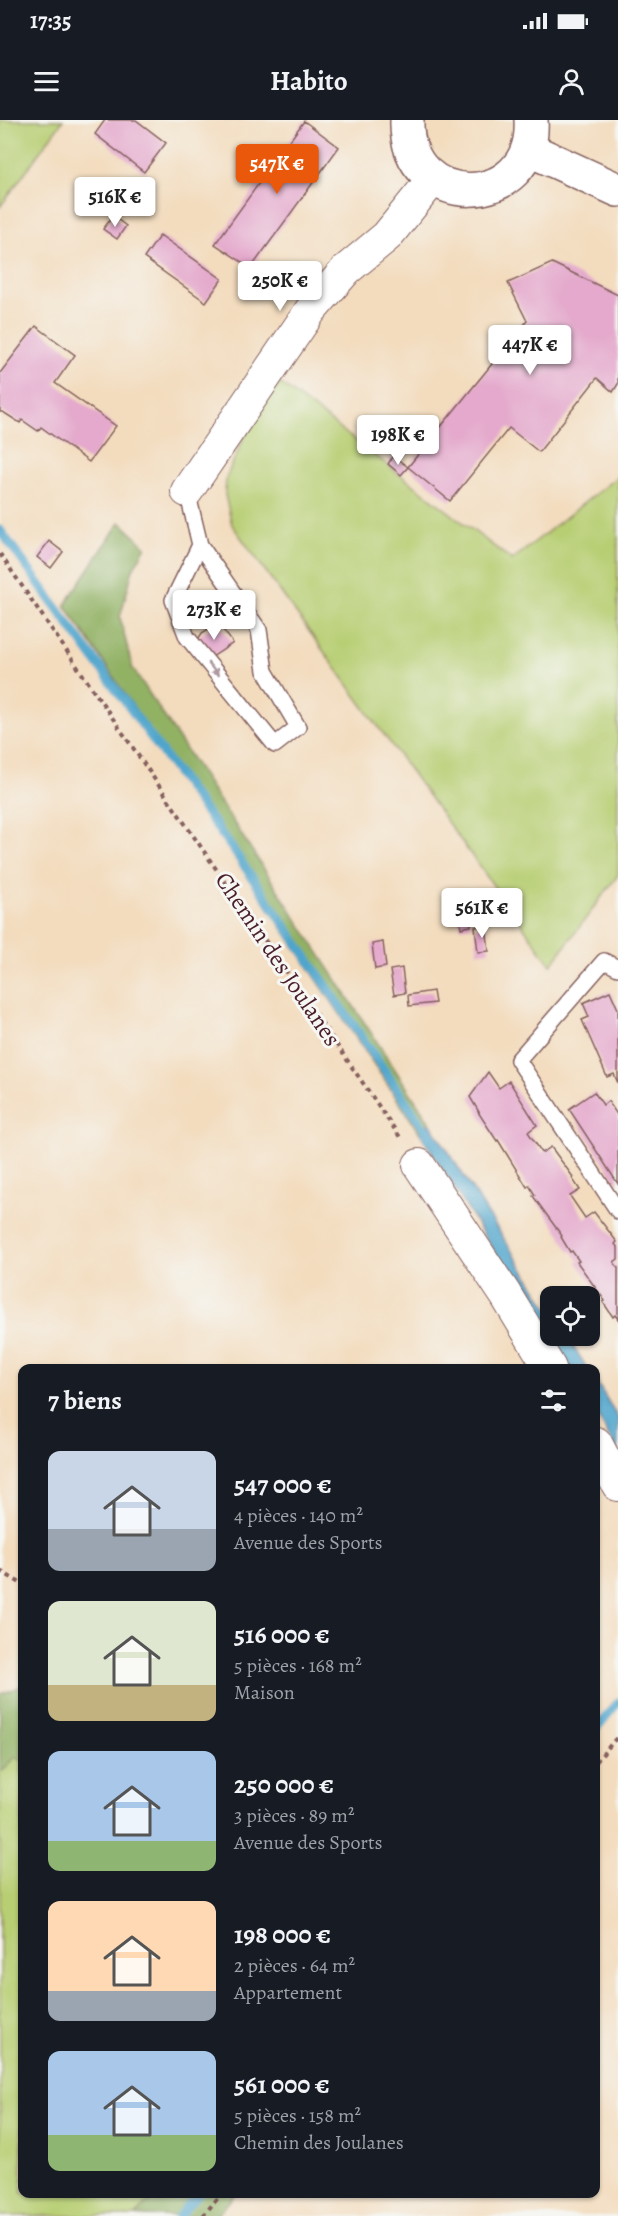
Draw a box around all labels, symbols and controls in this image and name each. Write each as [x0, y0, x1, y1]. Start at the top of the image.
text: 17:35 [30, 6, 71, 36]
text: Habito [270, 63, 348, 99]
icon: menu [30, 65, 63, 98]
icon: person [555, 65, 588, 98]
pin: 547K € [228, 144, 326, 195]
text: 547K € [250, 150, 304, 177]
pin: 516K € [66, 177, 164, 228]
text: 516K € [88, 183, 142, 210]
pin: 250K € [231, 261, 329, 312]
text: 250K € [252, 267, 308, 294]
pin: 447K € [481, 325, 579, 376]
text: 447K € [502, 331, 558, 358]
pin: 198K € [349, 415, 447, 466]
text: 198K € [371, 421, 425, 448]
pin: 273K € [165, 590, 263, 641]
text: 273K € [187, 596, 241, 623]
one-way arrow [206, 661, 219, 677]
street label: Chemin des Joulanes [208, 866, 348, 1052]
pin: 561K € [433, 888, 531, 939]
text: 561K € [455, 894, 509, 921]
map controls [540, 1286, 600, 1346]
button: locate [540, 1286, 600, 1346]
text: 7 biens [48, 1383, 122, 1418]
icon: filters [537, 1384, 570, 1417]
text: 547 000 € [234, 1467, 332, 1502]
icon: home [96, 1475, 168, 1547]
text: 4 pièces · 140 m² [234, 1502, 363, 1529]
text: Avenue des Sports [234, 1529, 383, 1556]
text: 516 000 € [234, 1617, 330, 1652]
icon: home [96, 1625, 168, 1697]
text: 5 pièces · 168 m² [234, 1652, 362, 1679]
text: Maison [234, 1679, 295, 1706]
text: 250 000 € [234, 1767, 334, 1802]
icon: home [96, 1775, 168, 1847]
text: 3 pièces · 89 m² [234, 1802, 354, 1829]
text: Avenue des Sports [234, 1829, 383, 1856]
text: 198 000 € [234, 1917, 331, 1952]
icon: home [96, 1925, 168, 1997]
text: 2 pièces · 64 m² [234, 1952, 355, 1979]
text: Appartement [234, 1979, 342, 2006]
text: 561 000 € [234, 2067, 330, 2102]
icon: home [96, 2075, 168, 2147]
text: 5 pièces · 158 m² [234, 2102, 361, 2129]
text: Chemin des Joulanes [234, 2129, 404, 2156]

